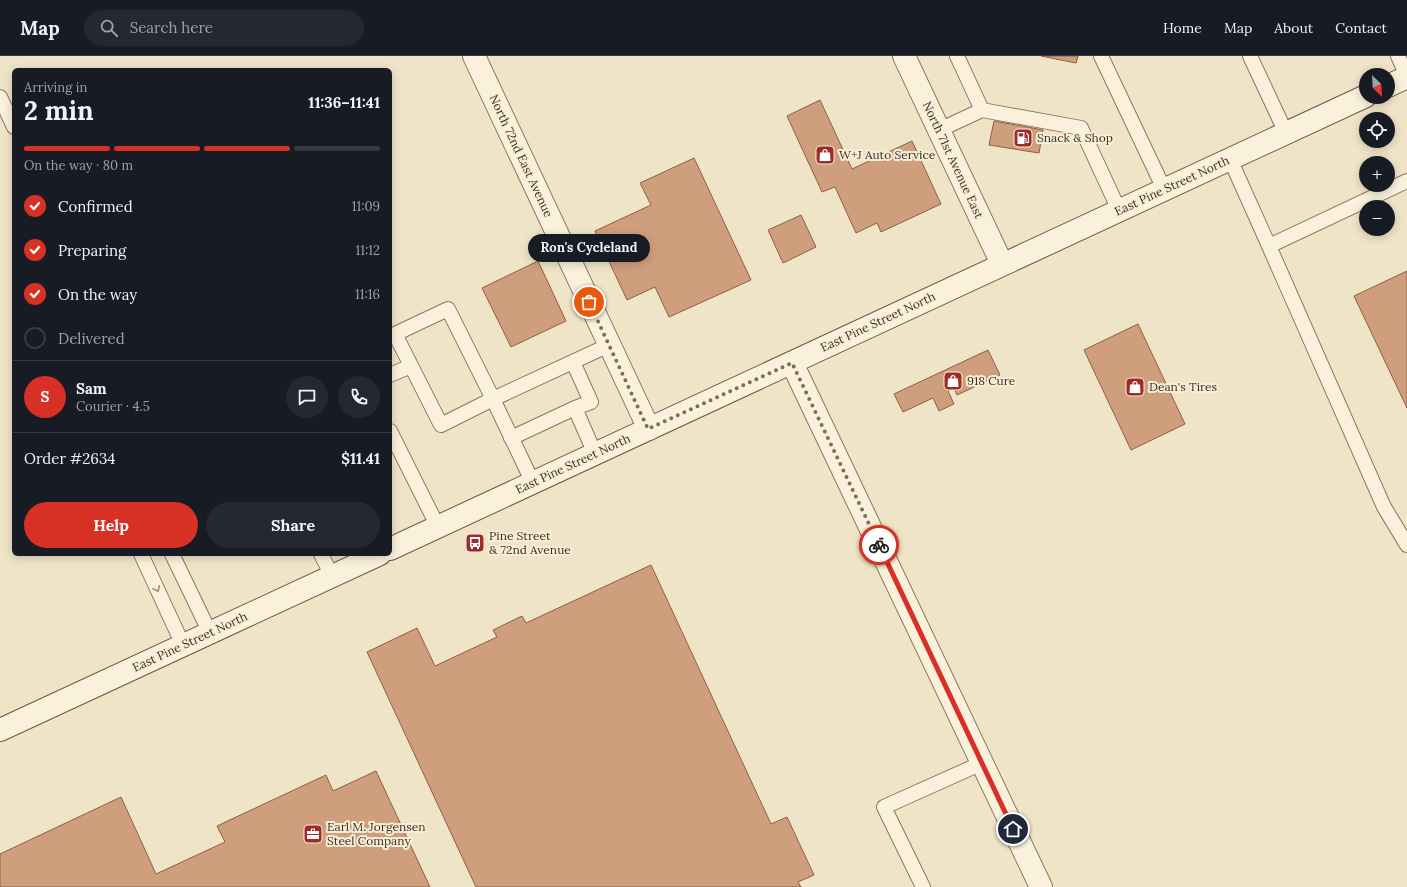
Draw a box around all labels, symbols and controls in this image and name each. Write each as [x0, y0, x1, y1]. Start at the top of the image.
search box [84, 10, 364, 46]
text: Map [20, 16, 60, 40]
icon: search [98, 17, 120, 39]
text: Search here [130, 18, 213, 37]
text: Home [1163, 19, 1202, 37]
text: Map [1224, 19, 1252, 37]
text: About [1274, 19, 1313, 37]
text: Contact [1335, 19, 1387, 37]
north arrow [1359, 68, 1395, 104]
map controls [1359, 68, 1395, 236]
text: Arriving in [24, 79, 87, 96]
street label: North 72nd East Avenue [486, 92, 557, 220]
text: 11:36–11:41 [308, 93, 380, 112]
text: 2 min [24, 94, 94, 127]
street label: North 71st Avenue East [920, 99, 987, 221]
button: locate [1359, 112, 1395, 148]
fuel station icon: Snack & Shop [1012, 127, 1034, 149]
place label: Snack & Shop [1037, 130, 1113, 145]
shop icon: W+J Auto Service [814, 144, 836, 166]
place label: W+J Auto Service [839, 147, 936, 162]
street label: East Pine Street North [1112, 152, 1232, 219]
button: + [1359, 156, 1395, 192]
text: On the way · 80 m [24, 157, 133, 174]
icon: check [24, 195, 46, 217]
text: Confirmed [58, 197, 133, 216]
text: 11:09 [352, 198, 380, 215]
button: − [1359, 200, 1395, 236]
callout: Ron's Cycleland [528, 234, 650, 262]
icon: check [24, 239, 46, 261]
text: Ron's Cycleland [541, 239, 637, 256]
text: Preparing [58, 241, 126, 260]
text: 11:12 [356, 242, 380, 259]
icon: check [24, 283, 46, 305]
text: On the way [58, 285, 137, 304]
pin [572, 285, 606, 319]
text: 11:16 [355, 286, 380, 303]
street label: East Pine Street North [818, 288, 938, 355]
icon: bag [578, 291, 600, 313]
text: Delivered [58, 329, 125, 348]
shop icon: 918 Cure [942, 370, 964, 392]
place label: 918 Cure [967, 373, 1016, 388]
button: chat [286, 376, 328, 418]
button: phone [338, 376, 380, 418]
shop icon: Dean's Tires [1124, 376, 1146, 398]
text: Sam [76, 379, 107, 398]
place label: Dean's Tires [1149, 379, 1218, 394]
text: S [41, 387, 49, 406]
text: Courier · 4.5 [76, 398, 150, 415]
street label: East Pine Street North [513, 430, 633, 497]
text: Order #2634 [24, 449, 116, 468]
text: $11.41 [341, 449, 380, 468]
button: Help [24, 502, 198, 548]
button: Share [206, 502, 380, 548]
courier [859, 525, 899, 565]
place label: Pine Street & 72nd Avenue [489, 528, 571, 557]
bus stop icon: Pine Street & 72nd Avenue [464, 532, 486, 554]
icon: bike [868, 534, 890, 556]
one-way arrow [152, 585, 160, 593]
street label: East Pine Street North [130, 608, 250, 675]
pin [996, 812, 1030, 846]
icon: home [1002, 818, 1024, 840]
place label: Earl M. Jorgensen Steel Company [327, 819, 426, 848]
office icon: Earl M. Jorgensen Steel Company [302, 823, 324, 845]

